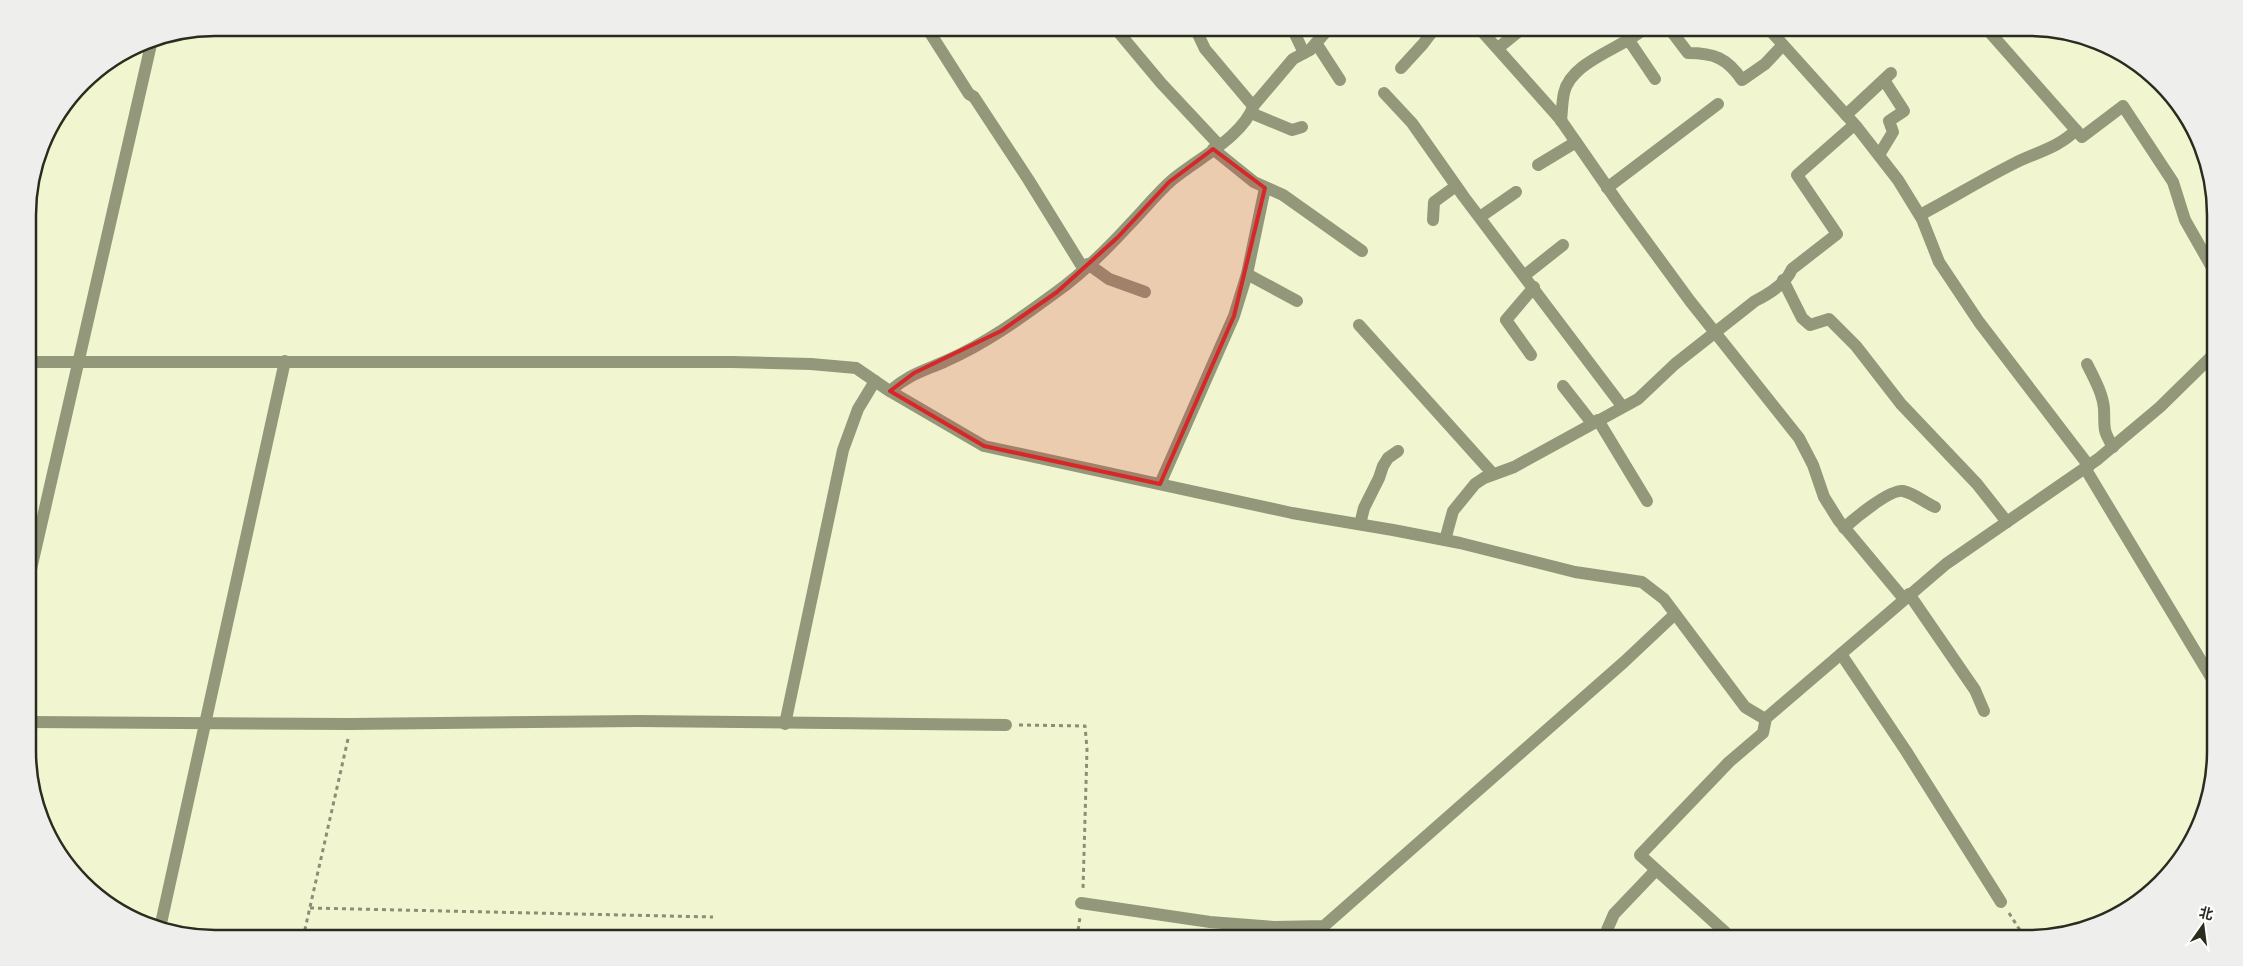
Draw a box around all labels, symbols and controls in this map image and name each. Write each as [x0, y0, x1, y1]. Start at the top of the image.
north arrow [2178, 901, 2228, 951]
text: 北 [2197, 904, 2215, 923]

